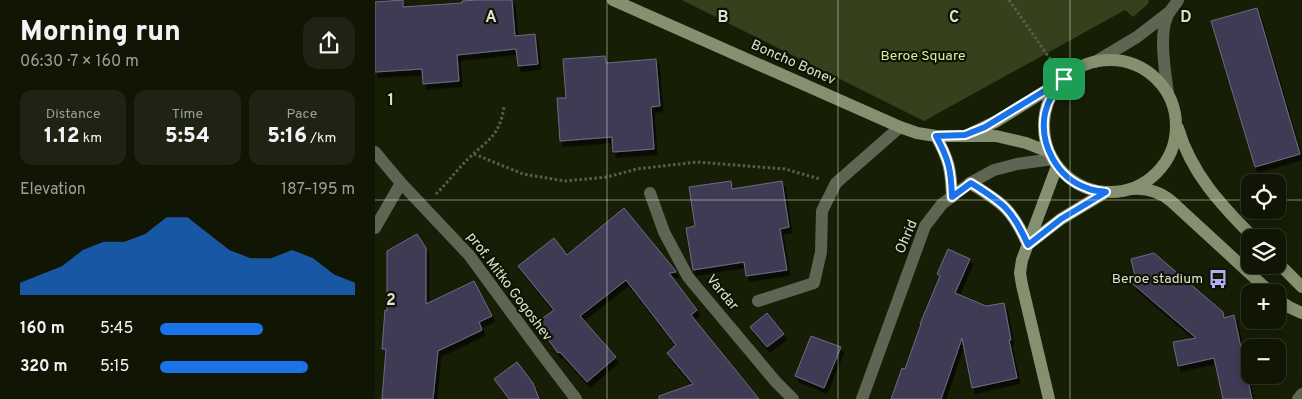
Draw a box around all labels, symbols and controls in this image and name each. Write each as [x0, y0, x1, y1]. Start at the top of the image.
text: A [485, 8, 497, 28]
text: B [717, 8, 729, 28]
text: C [949, 8, 959, 28]
text: D [1180, 8, 1192, 28]
text: Morning run [20, 15, 181, 51]
button: share [303, 17, 355, 69]
street label: Boncho Bonev [748, 37, 838, 89]
park label: Beroe Square [880, 48, 966, 65]
text: 06:30 · 7 × 160 m [20, 52, 139, 72]
pin [1043, 58, 1085, 100]
icon: arrive [1050, 65, 1078, 93]
text: 1 [388, 91, 394, 111]
text: Distance [46, 106, 101, 123]
text: Time [172, 106, 203, 123]
text: Pace [286, 106, 317, 123]
text: 1.12 [44, 123, 80, 150]
text: 5:54 [165, 123, 210, 150]
text: 5:16 [267, 123, 307, 150]
text: km [80, 130, 102, 147]
text: /km [307, 130, 336, 147]
map controls [1241, 174, 1286, 384]
button: locate [1241, 174, 1286, 219]
text: Elevation [20, 180, 86, 200]
text: 187–195 m [281, 180, 355, 200]
street label: Ohrid [892, 218, 922, 256]
street label: prof. Mitko Gogoshev [463, 229, 555, 345]
button: layers [1241, 229, 1286, 274]
bus stop icon: Beroe stadium [1207, 268, 1229, 290]
place label: Beroe stadium [1112, 271, 1203, 288]
street label: Vardar [702, 272, 742, 315]
button: + [1241, 284, 1286, 329]
text: 2 [386, 291, 396, 311]
text: 160 m [20, 319, 65, 339]
text: 5:45 [100, 319, 133, 339]
button: − [1241, 339, 1286, 384]
text: 320 m [20, 357, 68, 377]
text: 5:15 [100, 357, 129, 377]

